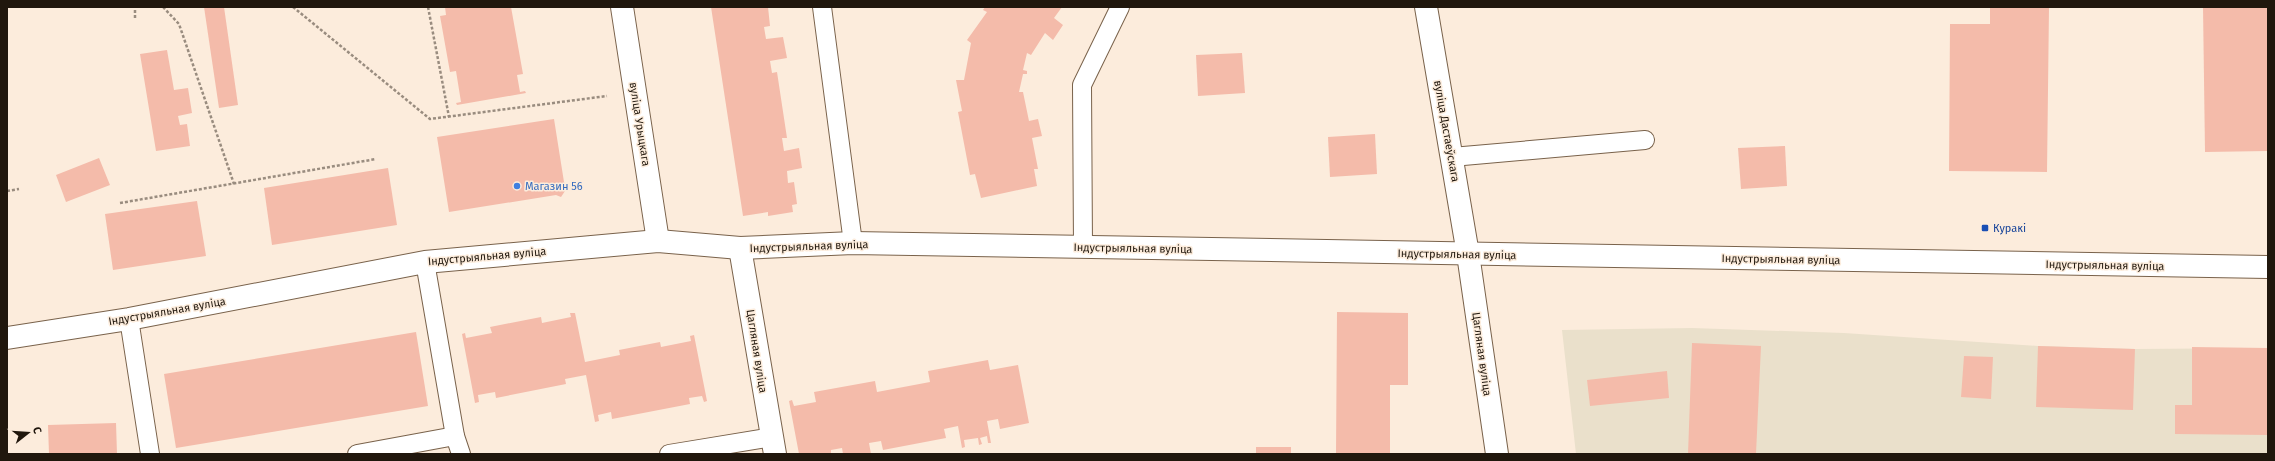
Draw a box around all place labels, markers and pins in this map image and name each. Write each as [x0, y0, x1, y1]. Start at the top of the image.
place label: Магазин 56 [525, 180, 583, 193]
marker: Магазин 56 [512, 181, 522, 191]
place label: Куракі [1993, 222, 2026, 235]
marker: Куракі [1980, 223, 1990, 233]

